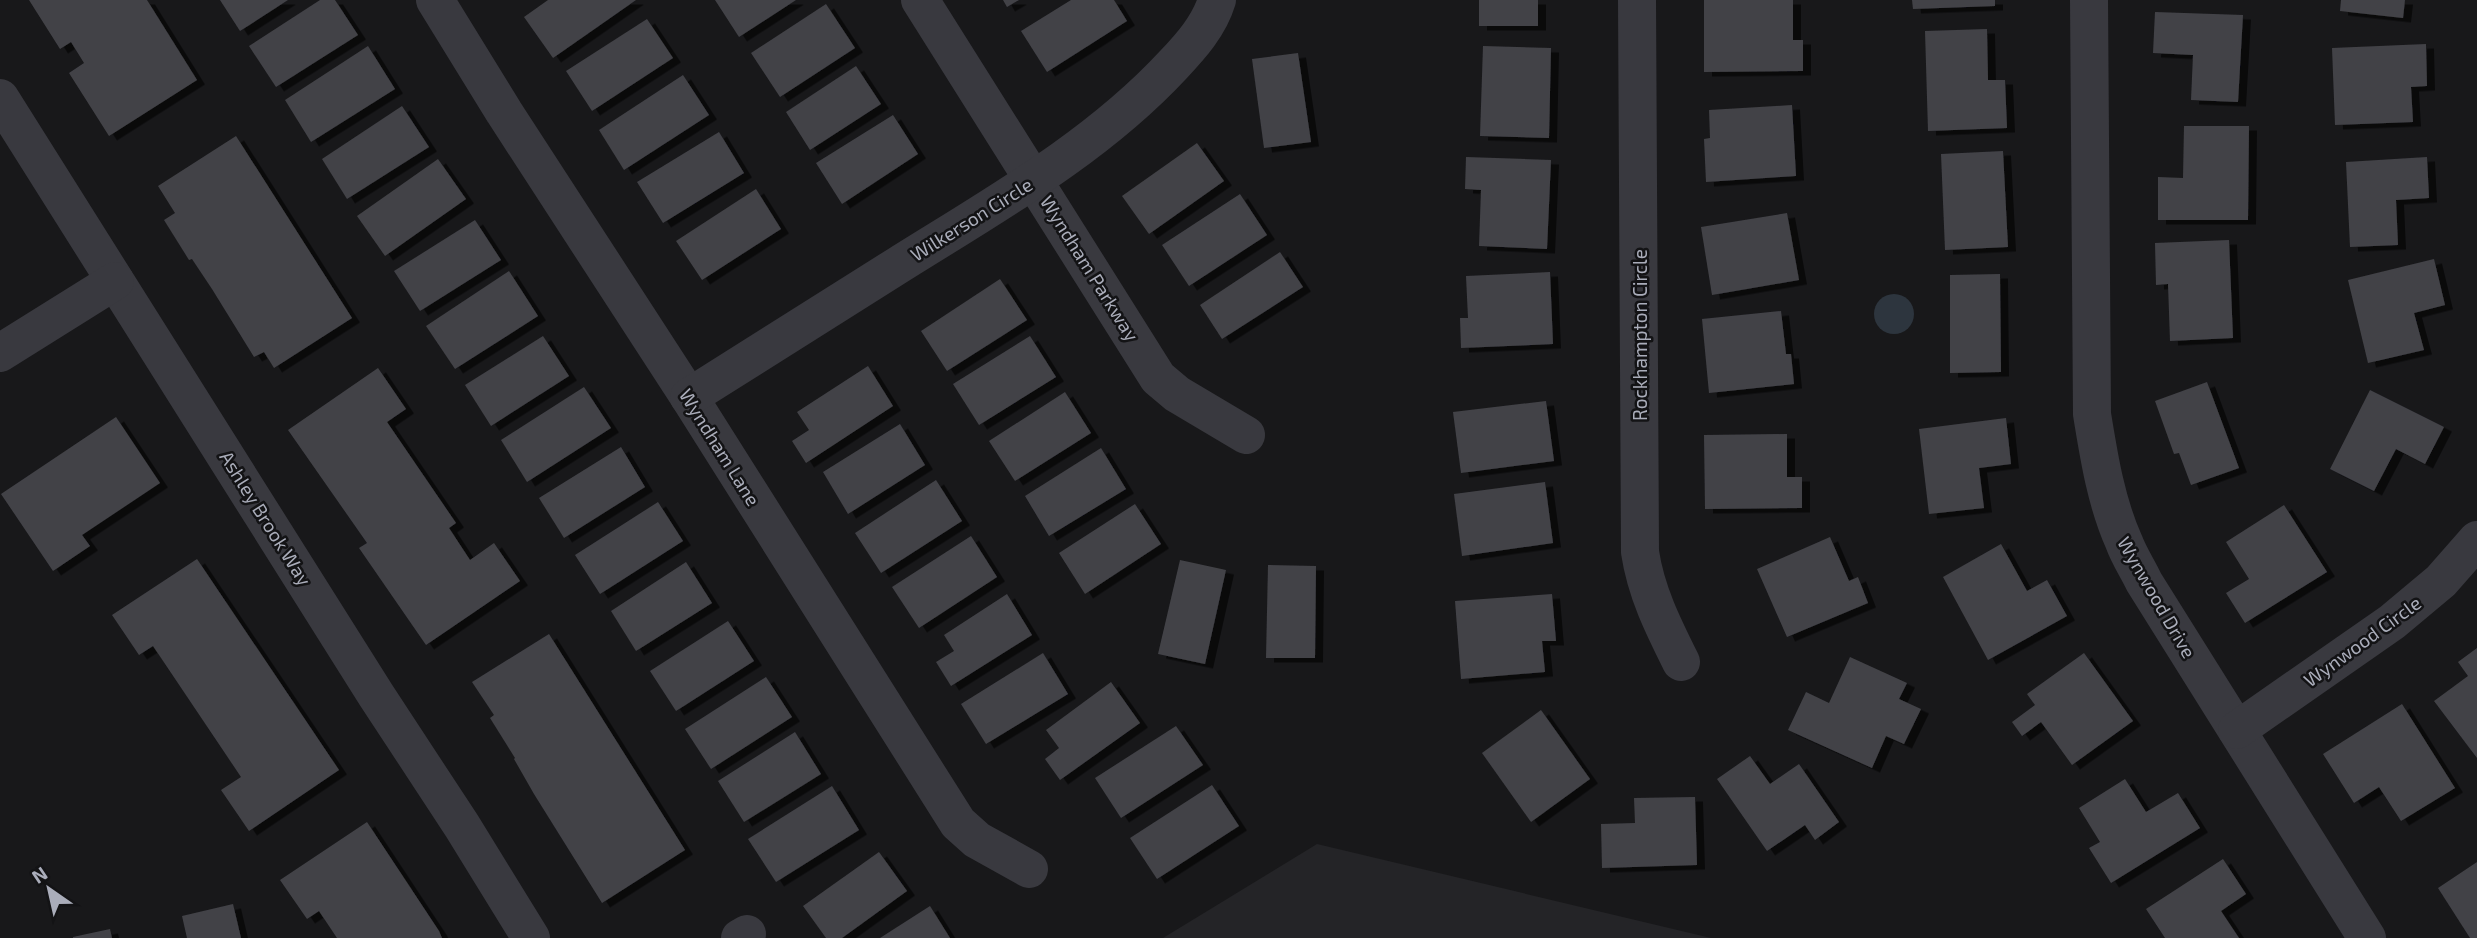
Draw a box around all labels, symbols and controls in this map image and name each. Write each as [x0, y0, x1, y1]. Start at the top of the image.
street label: Wilkerson Circle [906, 172, 1036, 266]
street label: Wyndham Parkway [1036, 191, 1144, 345]
street label: Rockhampton Circle [1628, 249, 1651, 421]
street label: Wyndham Lane [675, 384, 765, 510]
street label: Ashley Brook Way [215, 446, 317, 590]
street label: Wynwood Drive [2113, 532, 2201, 662]
street label: Wynwood Circle [2299, 591, 2425, 691]
north arrow [14, 854, 84, 924]
text: N [27, 861, 51, 888]

